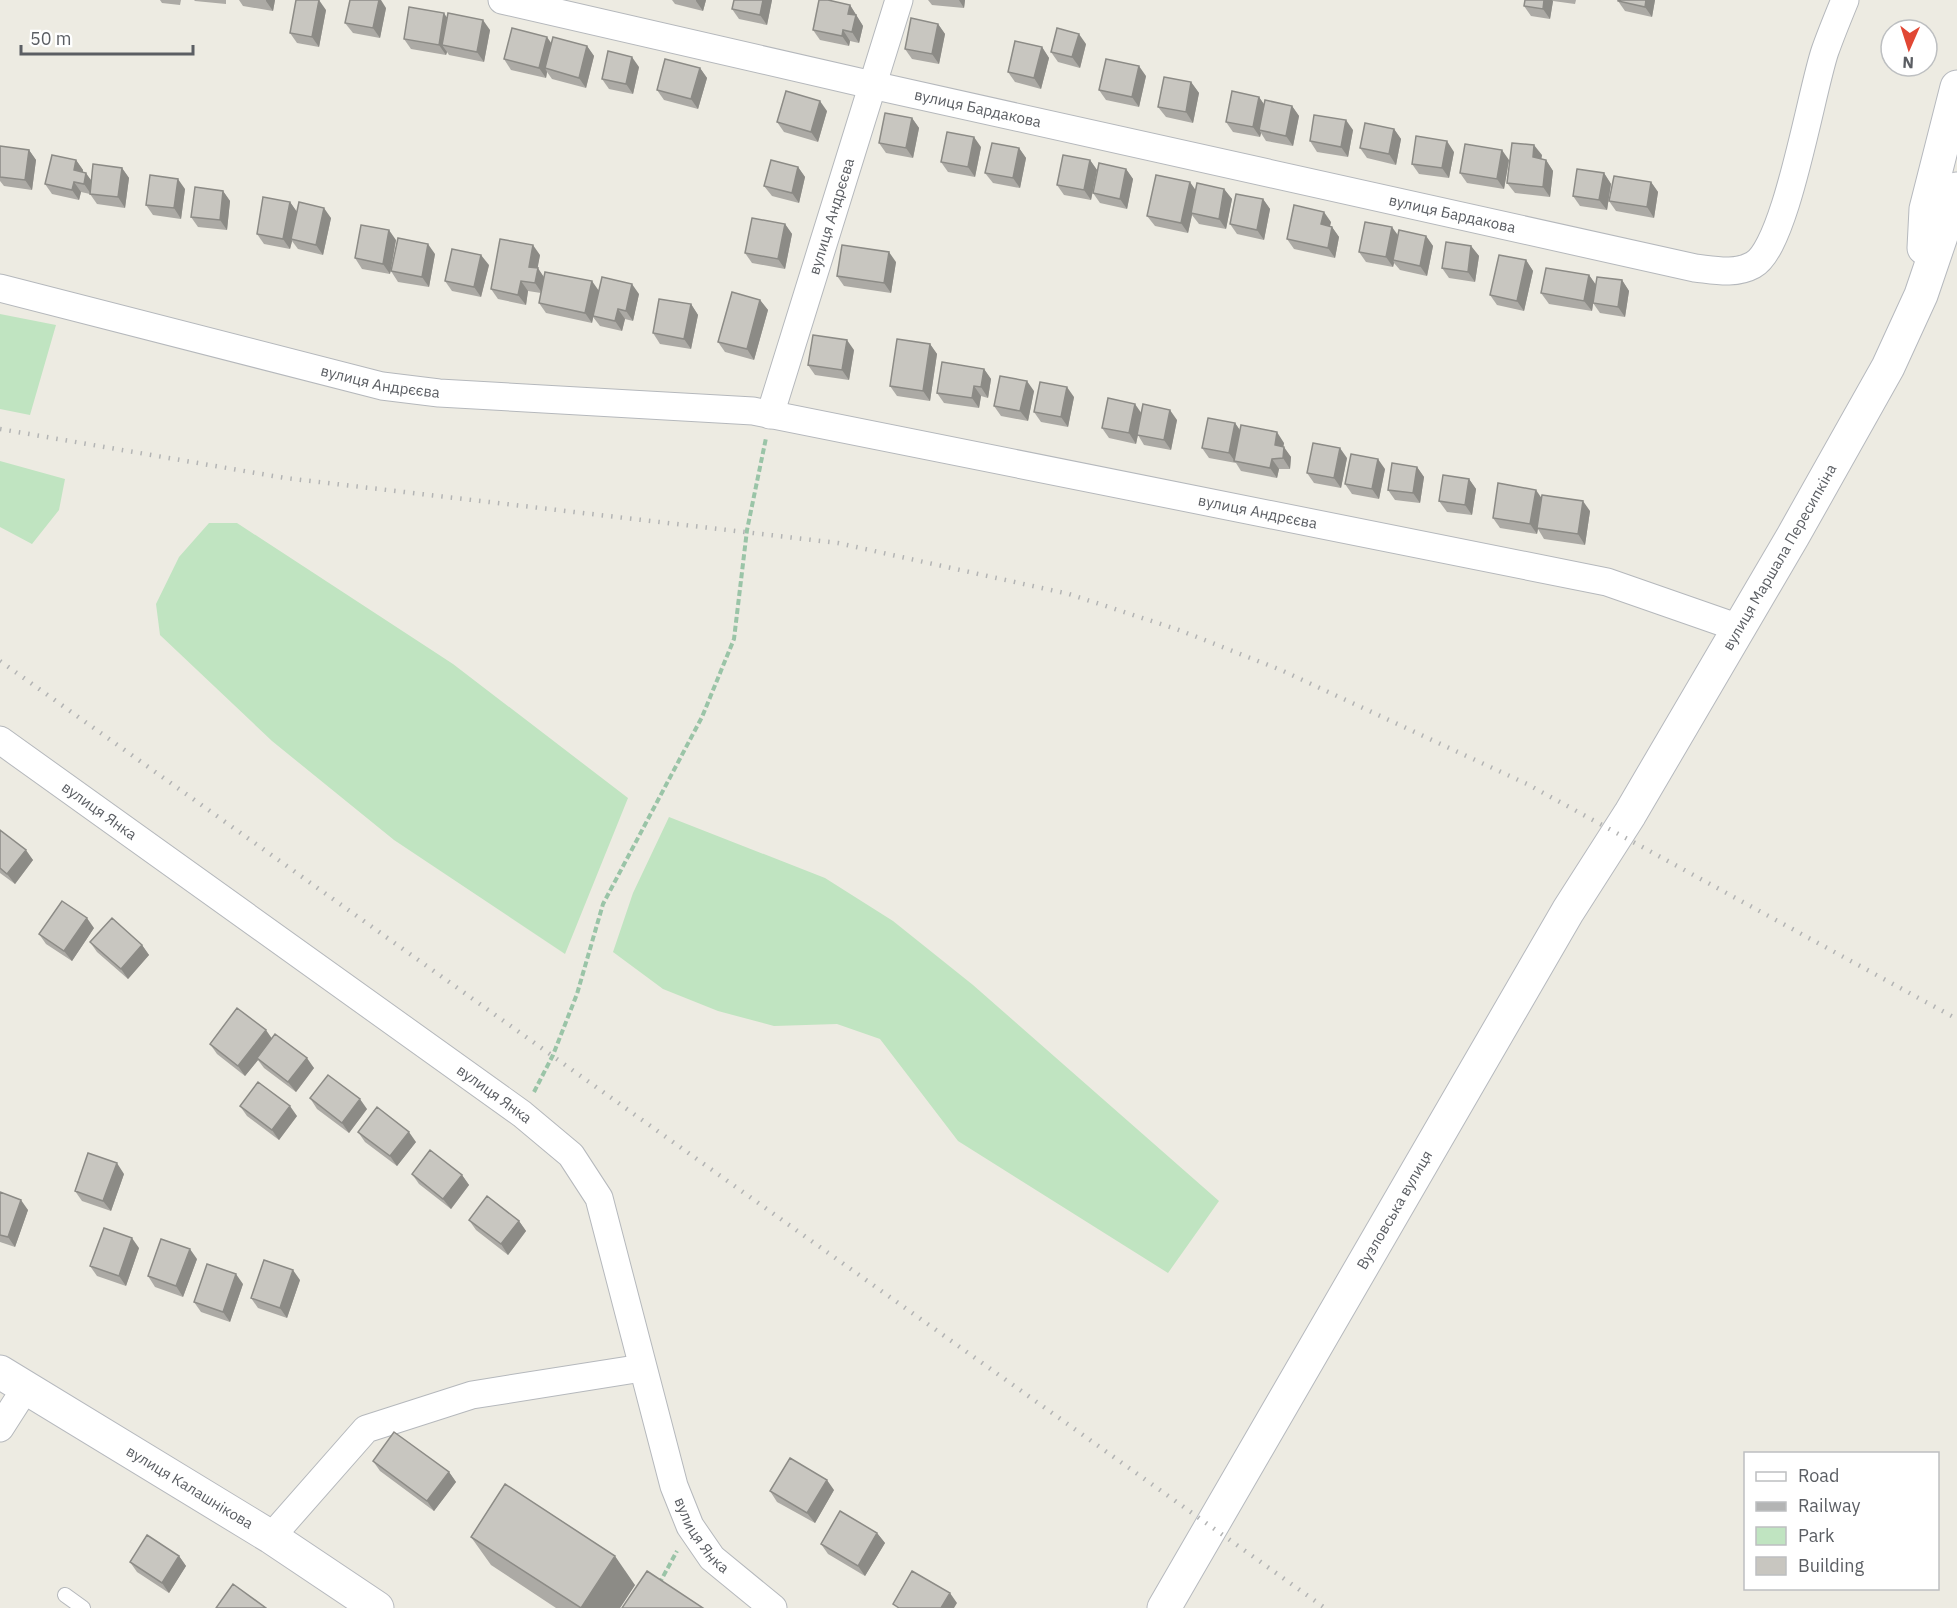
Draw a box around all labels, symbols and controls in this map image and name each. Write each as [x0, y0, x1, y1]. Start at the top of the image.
scale bar [21, 18, 194, 56]
north arrow [1879, 18, 1939, 78]
text: 50 m [30, 27, 72, 50]
text: N [1902, 53, 1915, 73]
street label: вулиця Бардакова [913, 85, 1043, 131]
street label: вулиця Андрєєва [804, 156, 858, 277]
street label: вулиця Бардакова [1387, 190, 1518, 237]
street label: вулиця Андрєєва [319, 361, 441, 402]
street label: вулиця Маршала Пересипкіна [1718, 460, 1841, 654]
street label: вулиця Андрєєва [1197, 490, 1319, 533]
street label: вулиця Янка [58, 777, 141, 844]
street label: вулиця Янка [453, 1060, 536, 1127]
street label: Вузловська вулиця [1352, 1147, 1436, 1273]
street label: вулиця Калашнікова [123, 1441, 257, 1533]
legend [1744, 1452, 1939, 1590]
text: Road [1798, 1464, 1839, 1487]
street label: вулиця Янка [670, 1494, 733, 1577]
text: Railway [1798, 1494, 1860, 1517]
text: Park [1798, 1524, 1835, 1547]
text: Building [1798, 1554, 1865, 1577]

